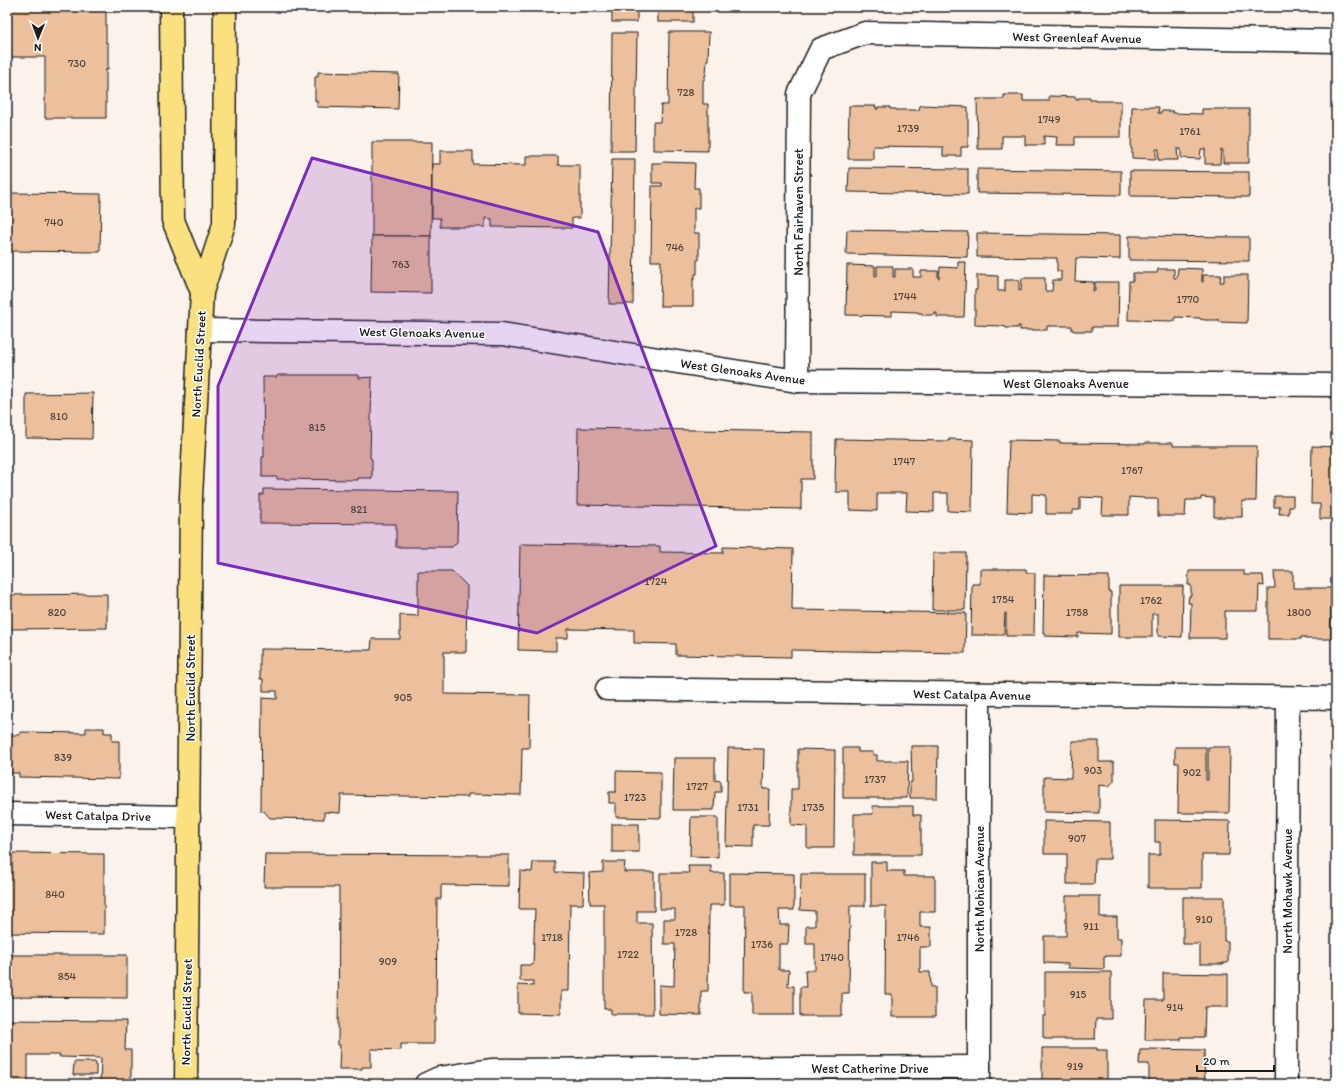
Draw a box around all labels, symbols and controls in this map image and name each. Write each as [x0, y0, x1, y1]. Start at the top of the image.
north arrow [18, 18, 58, 58]
street label: West Greenleaf Avenue [1012, 29, 1142, 46]
text: N [34, 41, 42, 54]
house number: 730 [68, 57, 86, 70]
house number: 728 [677, 86, 695, 99]
house number: 1749 [1038, 113, 1061, 126]
house number: 1739 [897, 122, 919, 135]
house number: 1761 [1179, 125, 1201, 138]
street label: North Fairhaven Street [791, 148, 806, 276]
house number: 740 [45, 216, 64, 229]
house number: 746 [666, 241, 684, 254]
house number: 763 [392, 258, 410, 271]
house number: 1744 [893, 290, 917, 303]
house number: 1770 [1177, 293, 1200, 306]
street label: North Euclid Street [188, 310, 209, 418]
street label: West Glenoaks Avenue [359, 324, 485, 341]
street label: West Glenoaks Avenue [679, 355, 806, 388]
street label: West Glenoaks Avenue [1003, 376, 1129, 391]
house number: 810 [50, 410, 68, 423]
house number: 815 [309, 421, 326, 434]
house number: 1747 [893, 455, 916, 468]
house number: 1767 [1121, 464, 1143, 477]
house number: 821 [351, 503, 367, 516]
house number: 1724 [645, 575, 668, 588]
house number: 1754 [992, 593, 1015, 606]
house number: 1762 [1140, 594, 1162, 607]
house number: 820 [48, 606, 67, 619]
house number: 1758 [1066, 606, 1088, 619]
house number: 1800 [1287, 606, 1312, 619]
street label: North Euclid Street [183, 634, 198, 742]
street label: West Catalpa Avenue [913, 686, 1031, 703]
house number: 905 [394, 691, 412, 704]
house number: 839 [54, 751, 72, 764]
house number: 903 [1084, 764, 1102, 777]
house number: 902 [1183, 766, 1201, 779]
house number: 1737 [864, 773, 887, 786]
house number: 1727 [686, 780, 708, 793]
house number: 1723 [624, 791, 646, 804]
house number: 1731 [737, 801, 759, 814]
house number: 1735 [802, 801, 824, 814]
street label: West Catalpa Drive [45, 807, 151, 824]
street label: North Mohican Avenue [972, 826, 987, 952]
street label: North Mohawk Avenue [1280, 828, 1295, 954]
house number: 907 [1068, 832, 1087, 845]
house number: 840 [45, 888, 65, 901]
house number: 910 [1195, 913, 1213, 926]
house number: 911 [1083, 920, 1099, 933]
house number: 1728 [675, 926, 697, 939]
house number: 1718 [541, 931, 563, 944]
house number: 1746 [897, 931, 920, 944]
house number: 1736 [751, 938, 773, 951]
house number: 1722 [617, 948, 639, 961]
house number: 1740 [820, 951, 844, 964]
house number: 909 [379, 955, 397, 968]
street label: North Euclid Street [178, 958, 195, 1066]
house number: 854 [58, 970, 77, 983]
house number: 915 [1070, 988, 1087, 1001]
house number: 914 [1166, 1001, 1184, 1014]
scale bar [1197, 1047, 1274, 1073]
text: 20 m [1203, 1054, 1230, 1068]
house number: 919 [1067, 1060, 1084, 1073]
street label: West Catherine Drive [811, 1061, 929, 1076]

